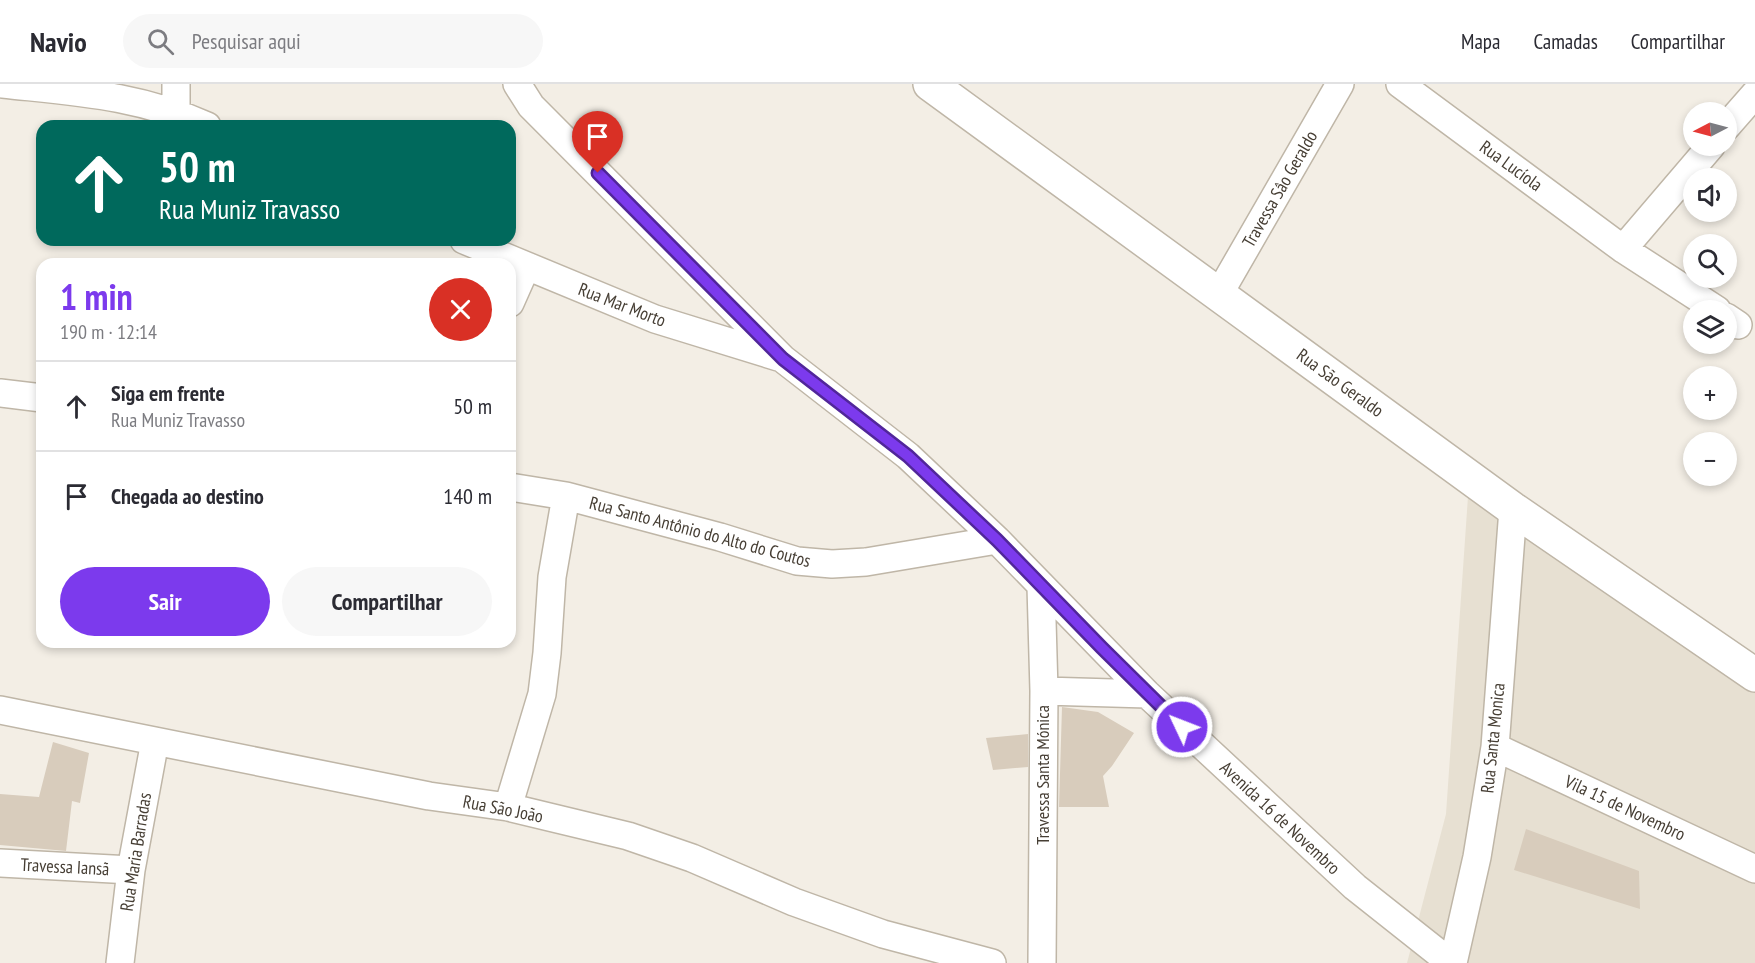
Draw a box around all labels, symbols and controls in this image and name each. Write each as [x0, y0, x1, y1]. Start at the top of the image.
search box [123, 14, 543, 68]
text: Navio [30, 23, 87, 60]
icon: search [144, 25, 177, 58]
text: Pesquisar aqui [192, 27, 301, 55]
text: Mapa [1461, 28, 1500, 55]
text: Camadas [1533, 28, 1598, 55]
text: Compartilhar [1631, 28, 1725, 55]
north arrow [1683, 102, 1737, 156]
map controls [1683, 102, 1737, 486]
pin [572, 111, 623, 173]
icon: arrive [581, 120, 614, 153]
street label: Travessa Sâo Geraldo [1237, 126, 1322, 251]
street label: Rua Lucíola [1475, 135, 1547, 196]
text: 50 m [159, 139, 236, 194]
icon: ahead [60, 144, 138, 222]
button: sound [1683, 168, 1737, 222]
text: Rua Muniz Travasso [159, 192, 340, 226]
button: search [1683, 234, 1737, 288]
text: 1 min [60, 273, 133, 320]
street label: Rua Mar Morto [575, 277, 669, 332]
button: close [429, 278, 492, 341]
button: layers [1683, 300, 1737, 354]
text: 190 m · 12:14 [60, 319, 157, 345]
street label: Rua São Geraldo [1292, 343, 1389, 422]
button: + [1683, 366, 1737, 420]
text: Siga em frente [111, 379, 225, 407]
icon: ahead [60, 390, 93, 423]
text: 50 m [453, 392, 492, 420]
text: Rua Muniz Travasso [111, 407, 245, 433]
button: − [1683, 432, 1737, 486]
icon: arrive [60, 480, 93, 513]
text: Chegada ao destino [111, 482, 264, 510]
text: 140 m [443, 482, 492, 510]
street label: Rua Santo Antônio do Alto do Coutos [587, 491, 813, 572]
button: Sair [60, 567, 270, 636]
button: Compartilhar [282, 567, 492, 636]
street label: Rua Santa Monica [1475, 682, 1510, 794]
position arrow [1150, 695, 1214, 759]
street label: Travessa Santa Mónica [1031, 705, 1054, 845]
street label: Avenida 16 de Novembro [1215, 756, 1345, 879]
street label: Vila 15 de Novembro [1560, 769, 1689, 846]
street label: Rua São João [461, 789, 545, 828]
street label: Rua Maria Barradas [115, 791, 156, 913]
street label: Travessa Iansã [20, 853, 110, 880]

